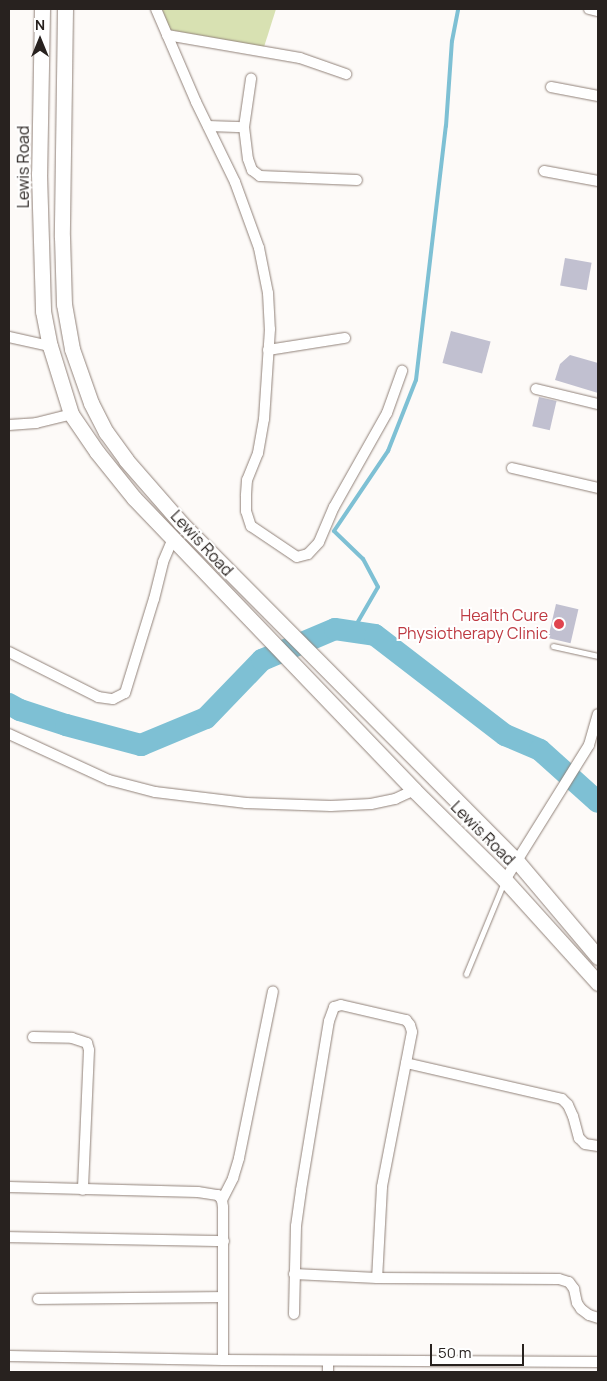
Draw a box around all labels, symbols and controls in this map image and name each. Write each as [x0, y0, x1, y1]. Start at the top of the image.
north arrow [15, 15, 65, 65]
text: N [35, 15, 45, 34]
street label: Lewis Road [13, 126, 33, 208]
street label: Lewis Road [167, 506, 237, 580]
place label: Health Cure Physiotherapy Clinic [397, 605, 548, 643]
marker: Health Cure Physiotherapy Clinic [552, 617, 566, 631]
street label: Lewis Road [447, 797, 519, 869]
scale bar [432, 1334, 526, 1366]
text: 50 m [438, 1342, 472, 1363]

